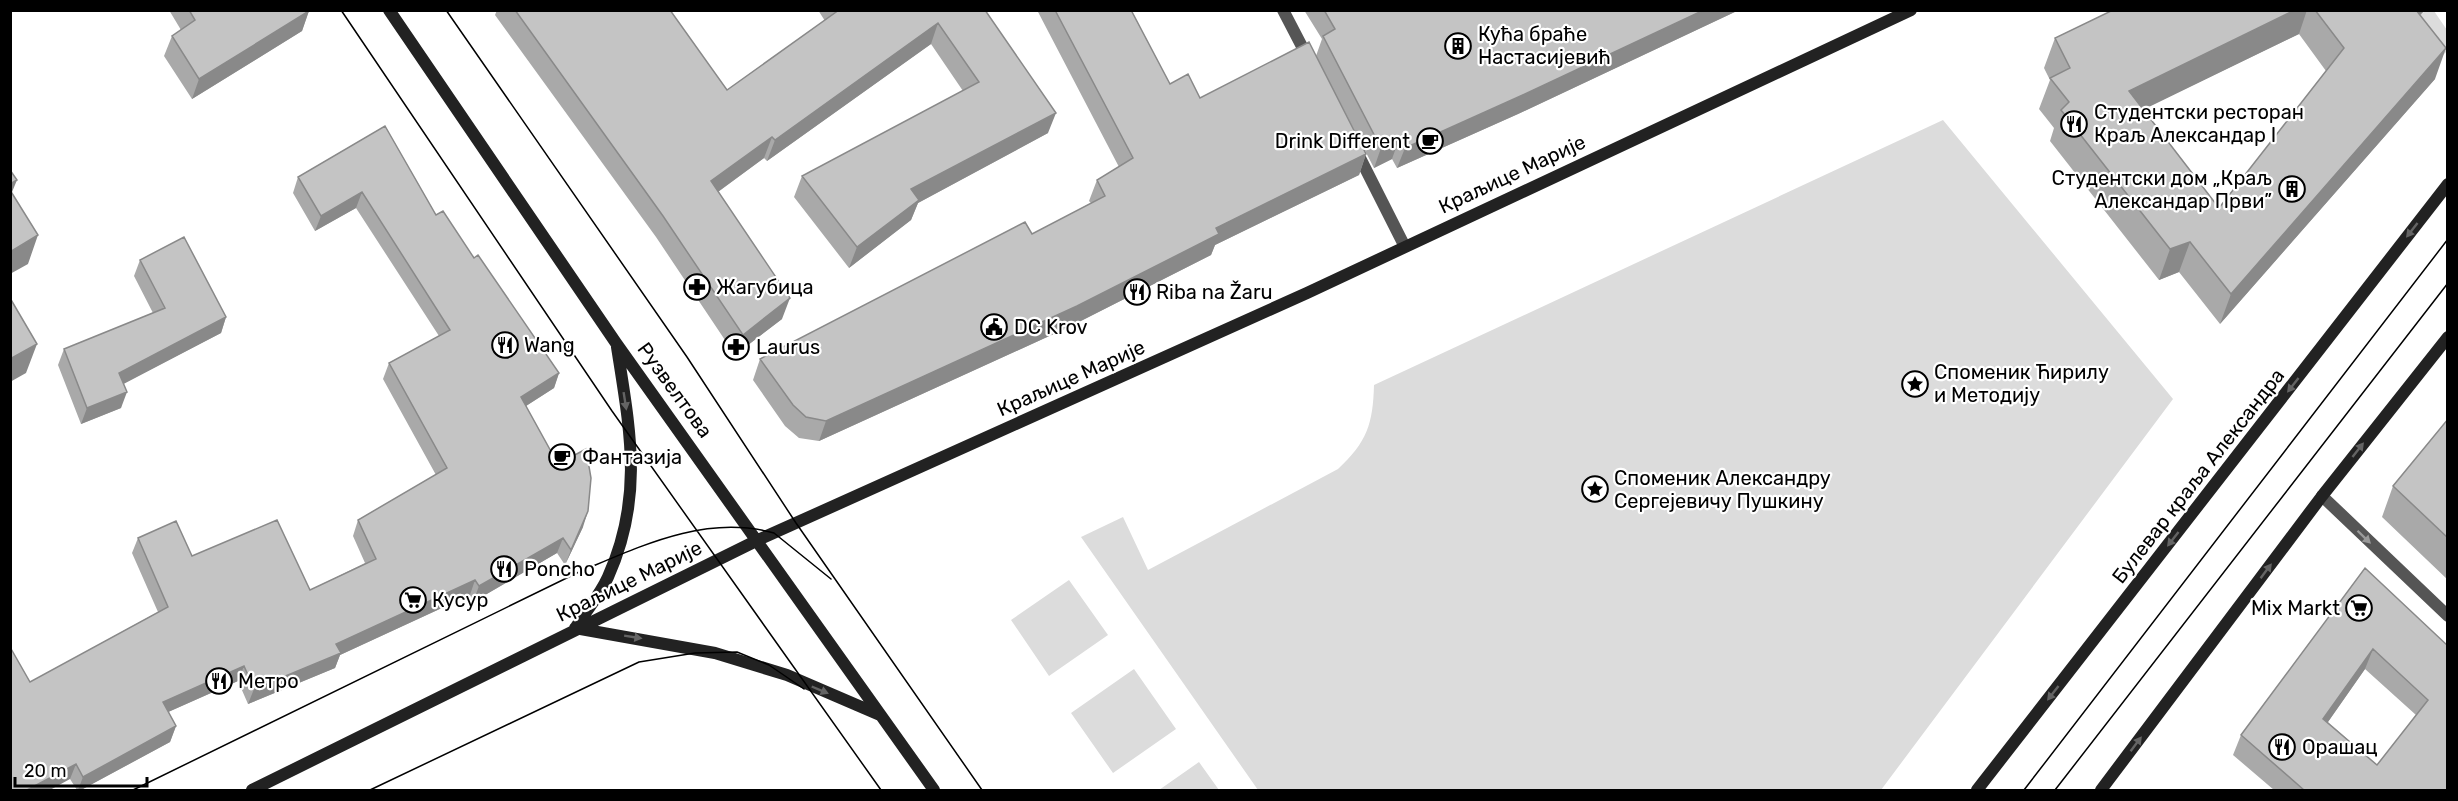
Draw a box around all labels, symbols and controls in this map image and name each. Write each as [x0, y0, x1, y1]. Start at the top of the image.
place label: Кућа браће Настасијевић [1478, 22, 1611, 69]
building icon: Кућа браће Настасијевић [1443, 31, 1473, 61]
place label: Студентски ресторан Краљ Александар I [2094, 100, 2304, 147]
restaurant icon: Студентски ресторан Краљ Александар I [2059, 109, 2089, 139]
cafe icon: Drink Different [1415, 126, 1445, 156]
place label: Drink Different [1275, 129, 1410, 153]
street label: Краљице Марије [1435, 129, 1589, 219]
place label: Студентски дом „Краљ Александар Први” [2052, 166, 2272, 213]
building icon: Студентски дом „Краљ Александар Први” [2277, 174, 2307, 204]
one-way arrow [2406, 223, 2418, 238]
pharmacy icon: Жагубица [682, 272, 712, 302]
place label: Жагубица [716, 275, 814, 299]
restaurant icon: Riba na Žaru [1122, 277, 1152, 307]
place label: Riba na Žaru [1156, 280, 1273, 304]
public building icon: DC Krov [979, 312, 1009, 342]
place label: DC Krov [1014, 315, 1088, 339]
restaurant icon: Wang [490, 330, 520, 360]
pharmacy icon: Laurus [721, 332, 751, 362]
place label: Wang [524, 333, 575, 357]
place label: Laurus [756, 335, 820, 359]
street label: Краљице Марије [993, 335, 1149, 421]
street label: Рузвелтова [632, 338, 718, 442]
place label: Споменик Ћирилу и Методију [1934, 360, 2109, 407]
street label: Булевар краља Александра [2107, 364, 2289, 588]
place icon: Споменик Ћирилу и Методију [1900, 369, 1930, 399]
one-way arrow [2287, 377, 2299, 393]
one-way arrow [621, 391, 630, 410]
cafe icon: Фантазија [547, 442, 577, 472]
one-way arrow [2352, 442, 2365, 458]
place label: Фантазија [582, 445, 682, 469]
place label: Споменик Александру Сергејевичу Пушкину [1614, 466, 1831, 513]
place icon: Споменик Александру Сергејевичу Пушкину [1580, 474, 1610, 504]
one-way arrow [2357, 530, 2372, 544]
one-way arrow [2167, 531, 2180, 547]
street label: Краљице Марије [552, 535, 706, 627]
restaurant icon: Poncho [489, 554, 519, 584]
place label: Poncho [524, 557, 595, 581]
one-way arrow [2260, 563, 2272, 579]
supermarket icon: Кусур [398, 585, 428, 615]
place label: Кусур [432, 588, 488, 612]
supermarket icon: Mix Markt [2344, 593, 2374, 623]
place label: Mix Markt [2251, 596, 2340, 620]
one-way arrow [624, 633, 643, 642]
restaurant icon: Метро [204, 666, 234, 696]
place label: Метро [238, 669, 299, 693]
one-way arrow [2048, 685, 2060, 700]
one-way arrow [811, 686, 829, 695]
restaurant icon: Орашац [2267, 732, 2297, 762]
place label: Орашац [2302, 735, 2378, 759]
one-way arrow [2130, 736, 2142, 751]
scale bar [15, 750, 147, 788]
text: 20 m [24, 760, 66, 782]

